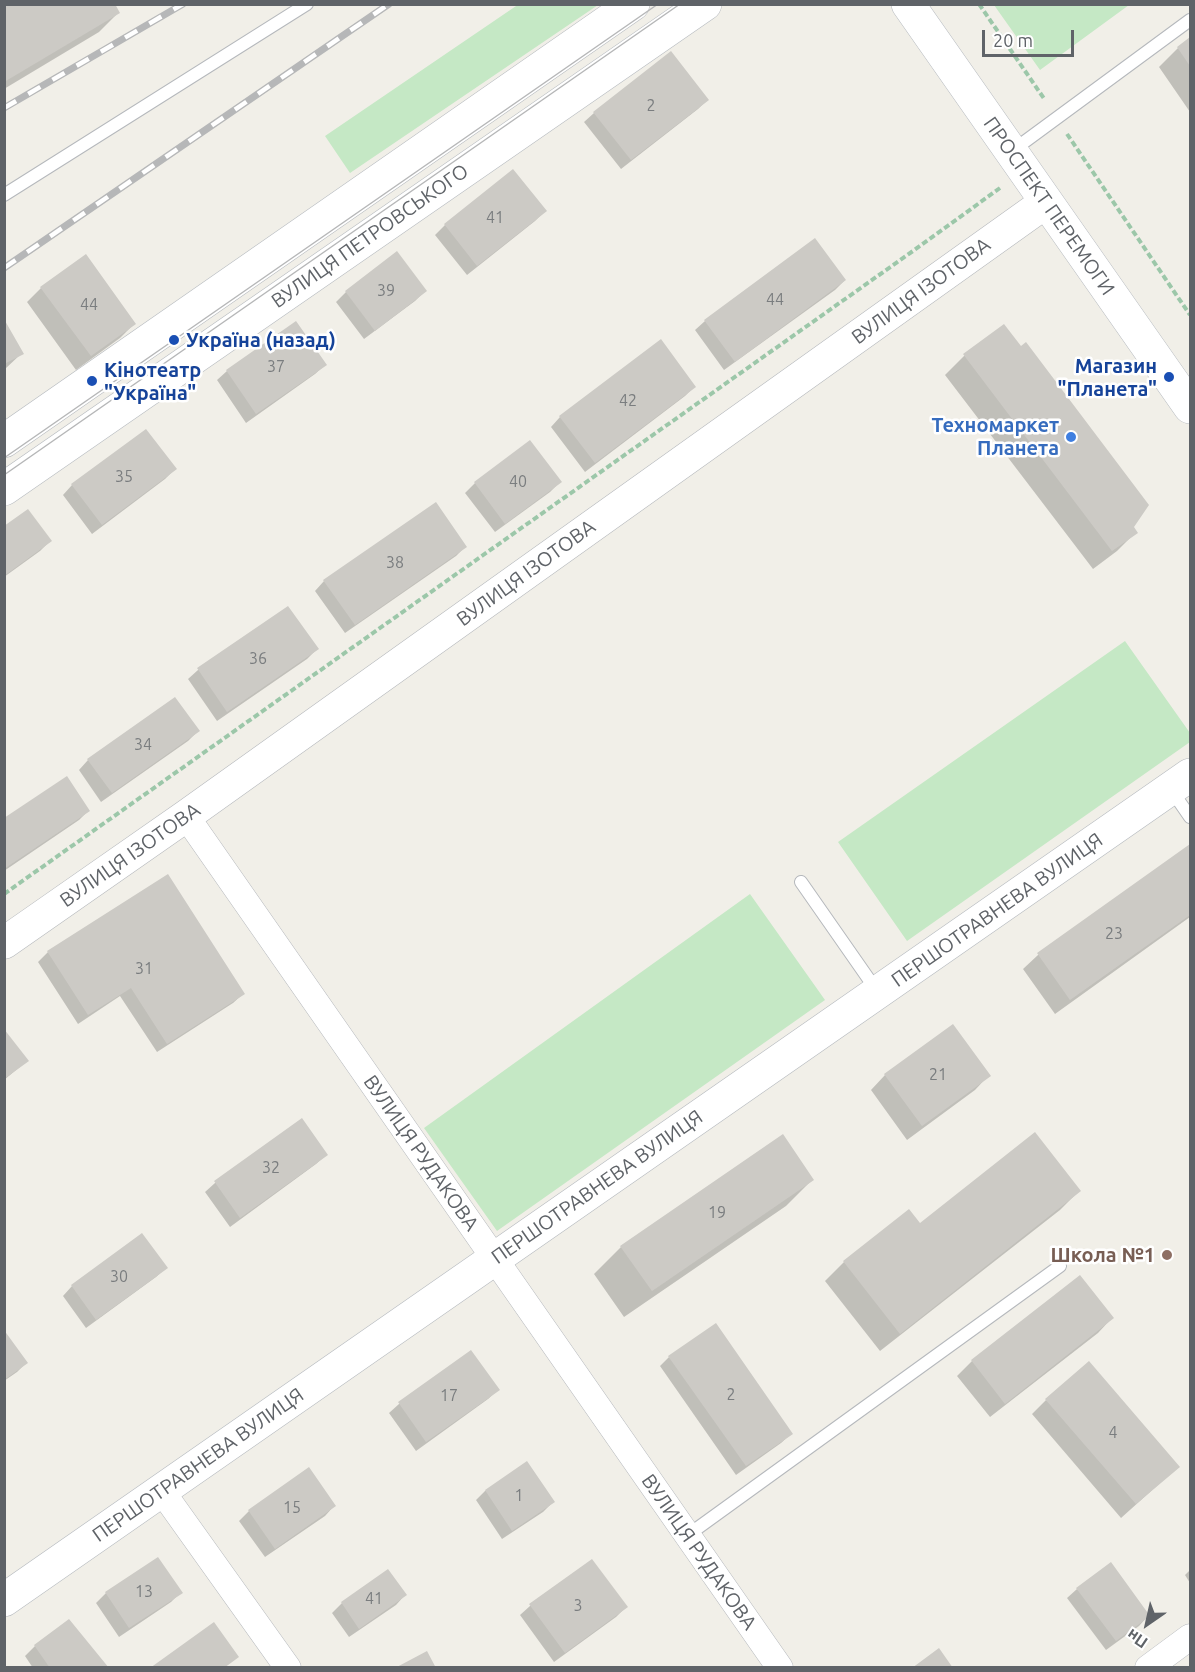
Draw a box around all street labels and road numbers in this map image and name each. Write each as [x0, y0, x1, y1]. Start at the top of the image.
street label: ПРОСПЕКТ ПЕРЕМОГИ [978, 112, 1120, 300]
street label: ВУЛИЦЯ ПЕТРОВСЬКОГО [267, 159, 473, 313]
street label: ВУЛИЦЯ ІЗОТОВА [847, 233, 995, 349]
street label: ВУЛИЦЯ ІЗОТОВА [452, 515, 600, 631]
street label: ВУЛИЦЯ ІЗОТОВА [55, 798, 205, 912]
street label: ПЕРШОТРАВНЕВА ВУЛИЦЯ [887, 828, 1107, 992]
street label: ВУЛИЦЯ РУДАКОВА [358, 1071, 484, 1235]
street label: ПЕРШОТРАВНЕВА ВУЛИЦЯ [487, 1105, 707, 1269]
street label: ПЕРШОТРАВНЕВА ВУЛИЦЯ [88, 1383, 308, 1547]
street label: ВУЛИЦЯ РУДАКОВА [636, 1470, 762, 1634]

